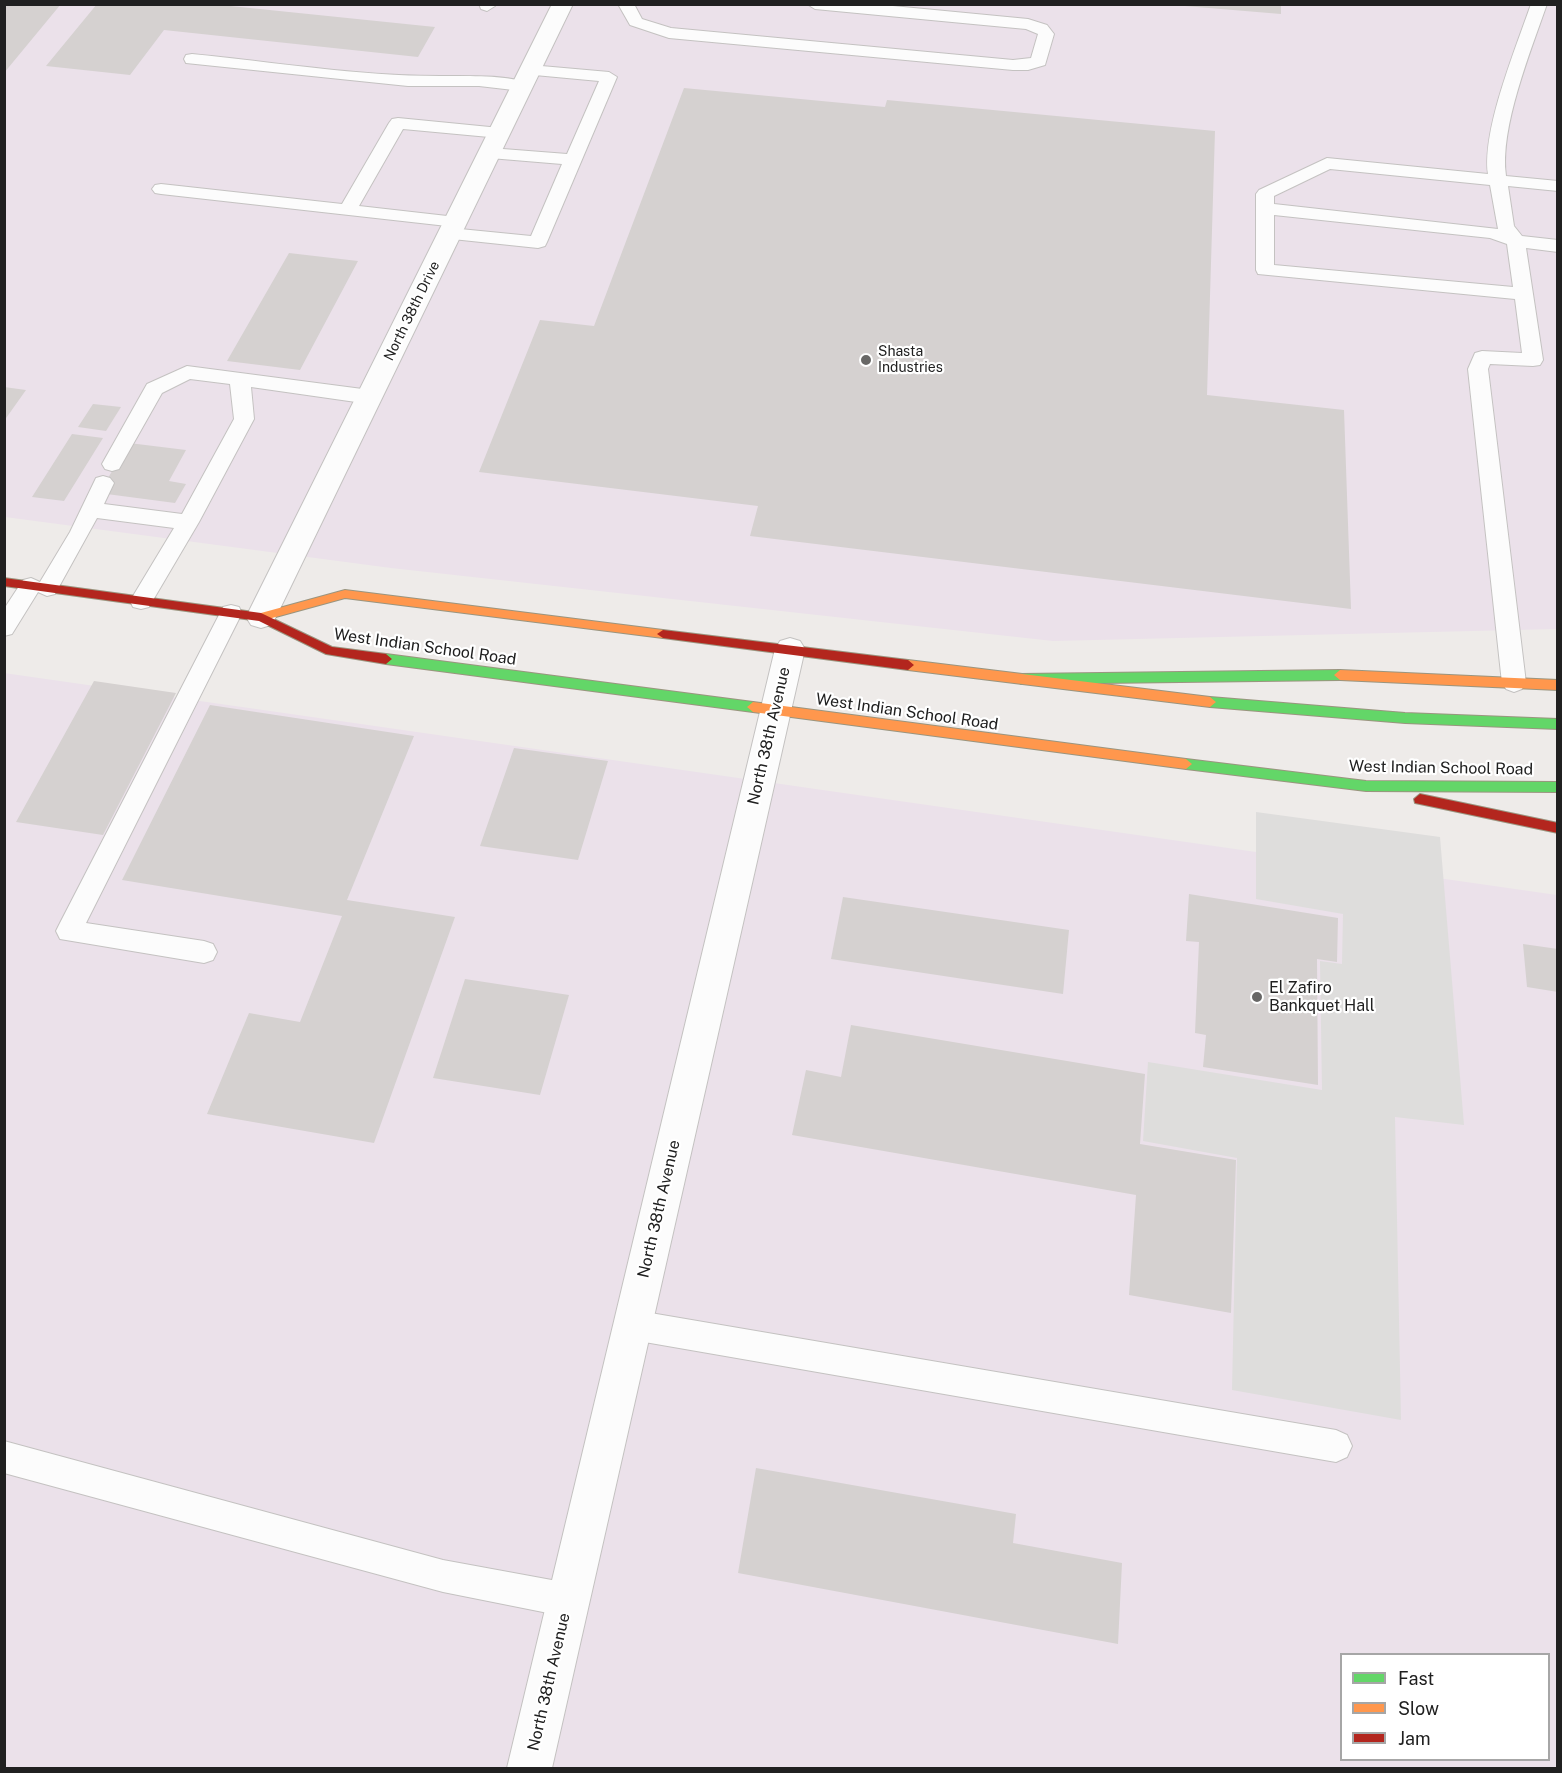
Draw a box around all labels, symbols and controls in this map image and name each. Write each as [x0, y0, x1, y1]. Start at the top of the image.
street label: North 38th Drive [381, 258, 443, 364]
place label: Shasta Industries [878, 344, 943, 376]
marker: Shasta Industries [859, 353, 873, 367]
street label: West Indian School Road [332, 625, 518, 669]
street label: North 38th Avenue [744, 665, 794, 807]
street label: West Indian School Road [814, 690, 1000, 734]
street label: West Indian School Road [1349, 757, 1533, 779]
place label: El Zafiro Bankquet Hall [1269, 978, 1375, 1016]
marker: El Zafiro Bankquet Hall [1250, 990, 1264, 1004]
street label: North 38th Avenue [634, 1138, 684, 1280]
street label: North 38th Avenue [524, 1611, 574, 1753]
legend [1340, 1653, 1550, 1761]
text: Fast [1398, 1668, 1434, 1689]
text: Slow [1398, 1698, 1439, 1719]
text: Jam [1398, 1728, 1431, 1749]

